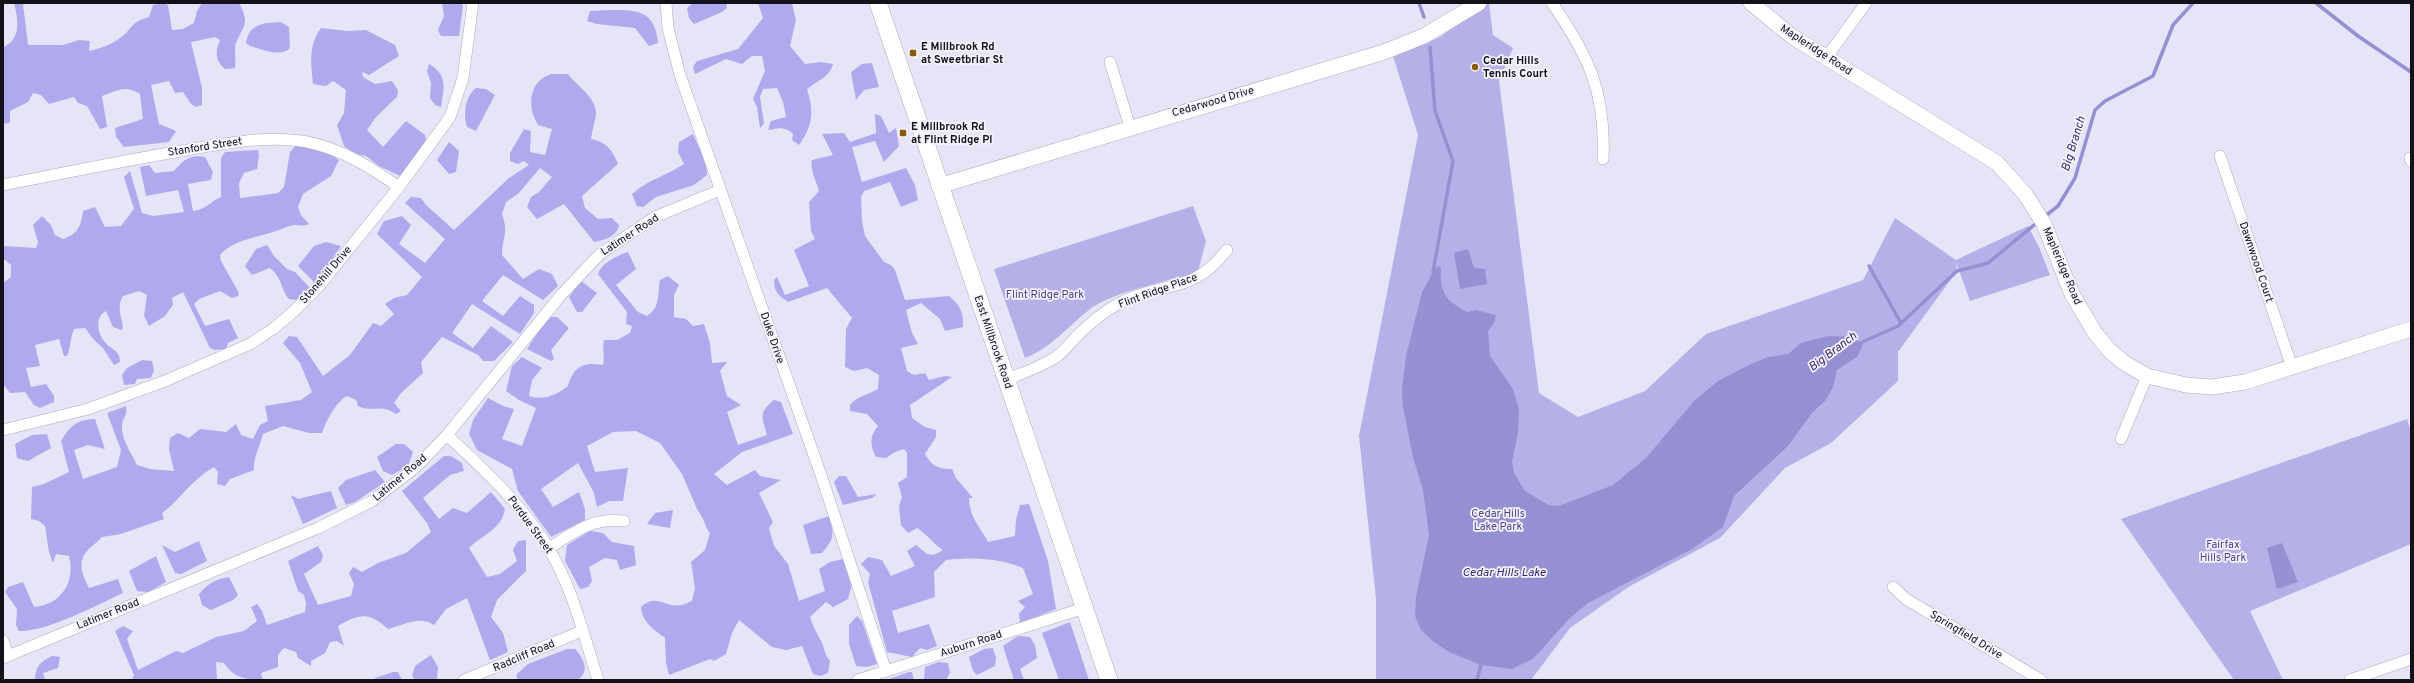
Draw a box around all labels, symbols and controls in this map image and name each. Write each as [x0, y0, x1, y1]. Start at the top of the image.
street label: Mapleridge Road [1777, 22, 1855, 78]
place label: E Millbrook Rd at Sweetbriar St [921, 40, 1003, 67]
marker: E Millbrook Rd at Sweetbriar St [908, 48, 918, 58]
place label: Cedar Hills Tennis Court [1483, 54, 1548, 81]
marker: Cedar Hills Tennis Court [1470, 62, 1480, 72]
street label: Cedarwood Drive [1170, 84, 1256, 120]
water label: Big Branch [2058, 114, 2090, 173]
place label: E Millbrook Rd at Flint Ridge Pl [911, 120, 992, 147]
marker: E Millbrook Rd at Flint Ridge Pl [898, 128, 908, 138]
street label: Stanford Street [167, 134, 243, 160]
street label: Latimer Road [598, 211, 662, 259]
street label: Dawnwood Court [2236, 220, 2276, 304]
street label: Mapleridge Road [2039, 225, 2085, 307]
street label: Stonehill Drive [297, 243, 355, 307]
street label: Flint Ridge Place [1117, 270, 1199, 312]
park label: Flint Ridge Park [1006, 288, 1084, 302]
street label: East Millbrook Road [970, 293, 1016, 391]
street label: Duke Drive [757, 310, 787, 366]
water label: Big Branch [1806, 328, 1861, 375]
street label: Latimer Road [370, 451, 430, 505]
street label: Purdue Street [504, 493, 556, 557]
park label: Cedar Hills Lake Park [1471, 507, 1525, 534]
park label: Fairfax Hills Park [2200, 538, 2247, 565]
water label: Cedar Hills Lake [1462, 565, 1547, 581]
street label: Latimer Road [75, 595, 141, 633]
street label: Springfield Drive [1927, 608, 2005, 662]
street label: Auburn Road [938, 627, 1004, 661]
street label: Radcliff Road [491, 637, 557, 675]

